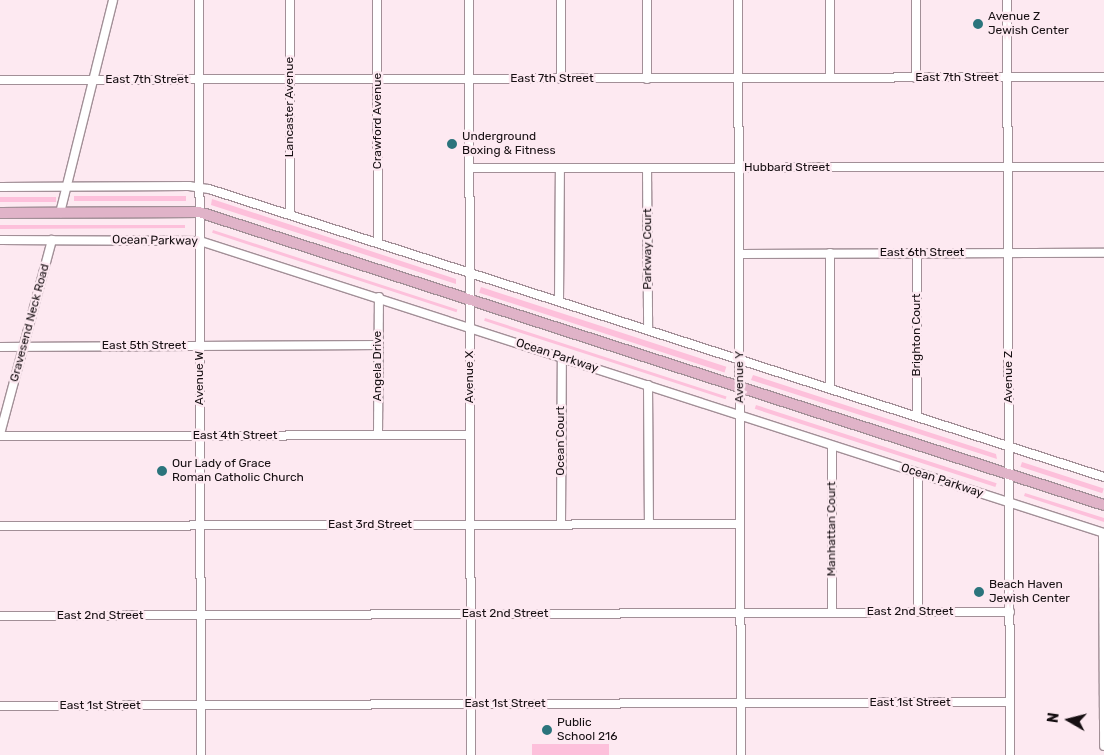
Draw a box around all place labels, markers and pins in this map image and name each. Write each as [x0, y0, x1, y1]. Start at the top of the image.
place label: Avenue Z Jewish Center [988, 10, 1069, 38]
marker: Avenue Z Jewish Center [972, 18, 984, 30]
place label: Underground Boxing & Fitness [462, 130, 556, 158]
marker: Underground Boxing & Fitness [446, 138, 458, 150]
place label: Our Lady of Grace Roman Catholic Church [172, 457, 304, 485]
marker: Our Lady of Grace Roman Catholic Church [156, 465, 168, 477]
place label: Beach Haven Jewish Center [989, 578, 1070, 606]
marker: Beach Haven Jewish Center [973, 586, 985, 598]
place label: Public School 216 [557, 716, 617, 744]
marker: Public School 216 [541, 724, 553, 736]

